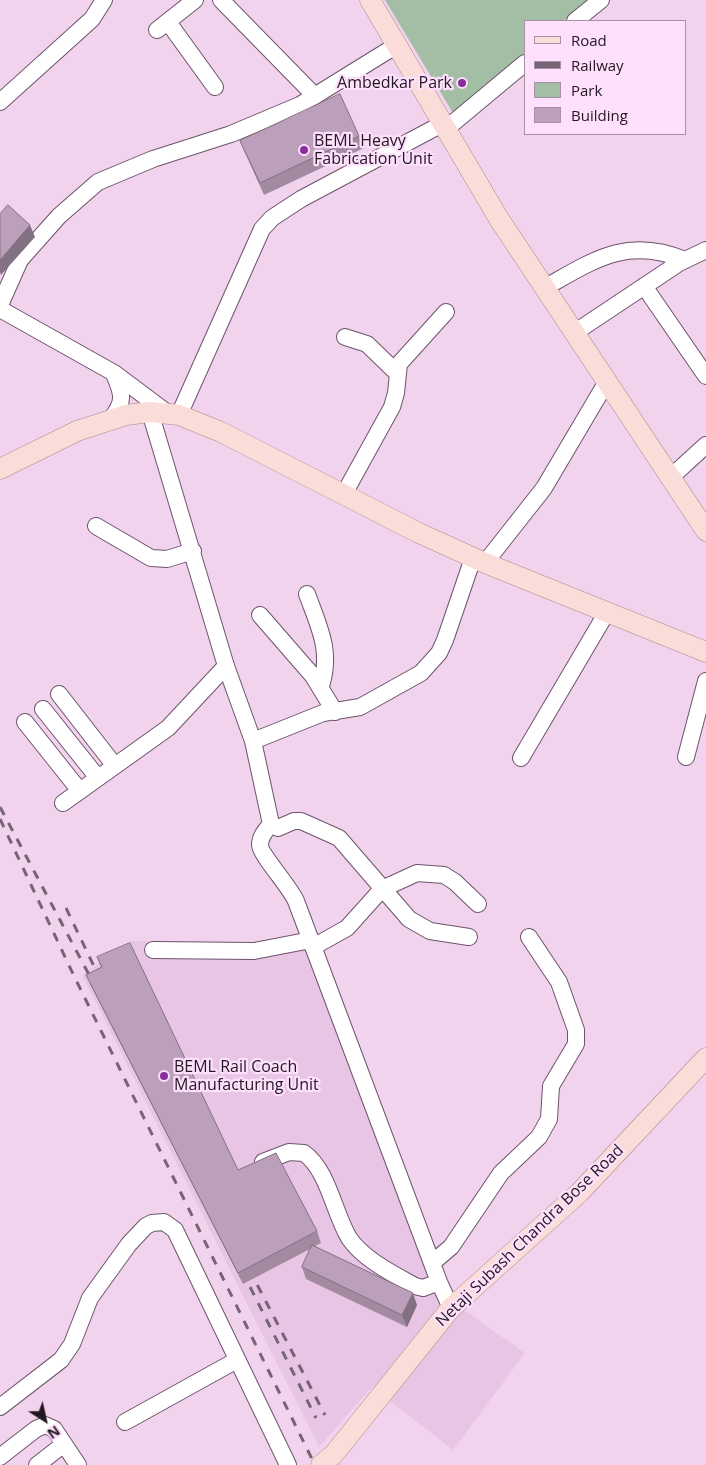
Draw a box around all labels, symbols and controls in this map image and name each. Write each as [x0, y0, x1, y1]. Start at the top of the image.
legend [524, 20, 686, 135]
text: Road [571, 30, 607, 50]
text: Railway [571, 55, 624, 75]
place label: Ambedkar Park [337, 73, 452, 93]
marker: Ambedkar Park [456, 77, 468, 89]
text: Park [571, 80, 602, 100]
text: Building [571, 105, 628, 125]
place label: BEML Heavy Fabrication Unit [314, 131, 433, 169]
marker: BEML Heavy Fabrication Unit [298, 144, 310, 156]
place label: BEML Rail Coach Manufacturing Unit [174, 1057, 319, 1095]
marker: BEML Rail Coach Manufacturing Unit [158, 1070, 170, 1082]
street label: Netaji Subash Chandra Bose Road [432, 1141, 628, 1331]
north arrow [20, 1395, 70, 1445]
text: N [44, 1422, 64, 1444]

